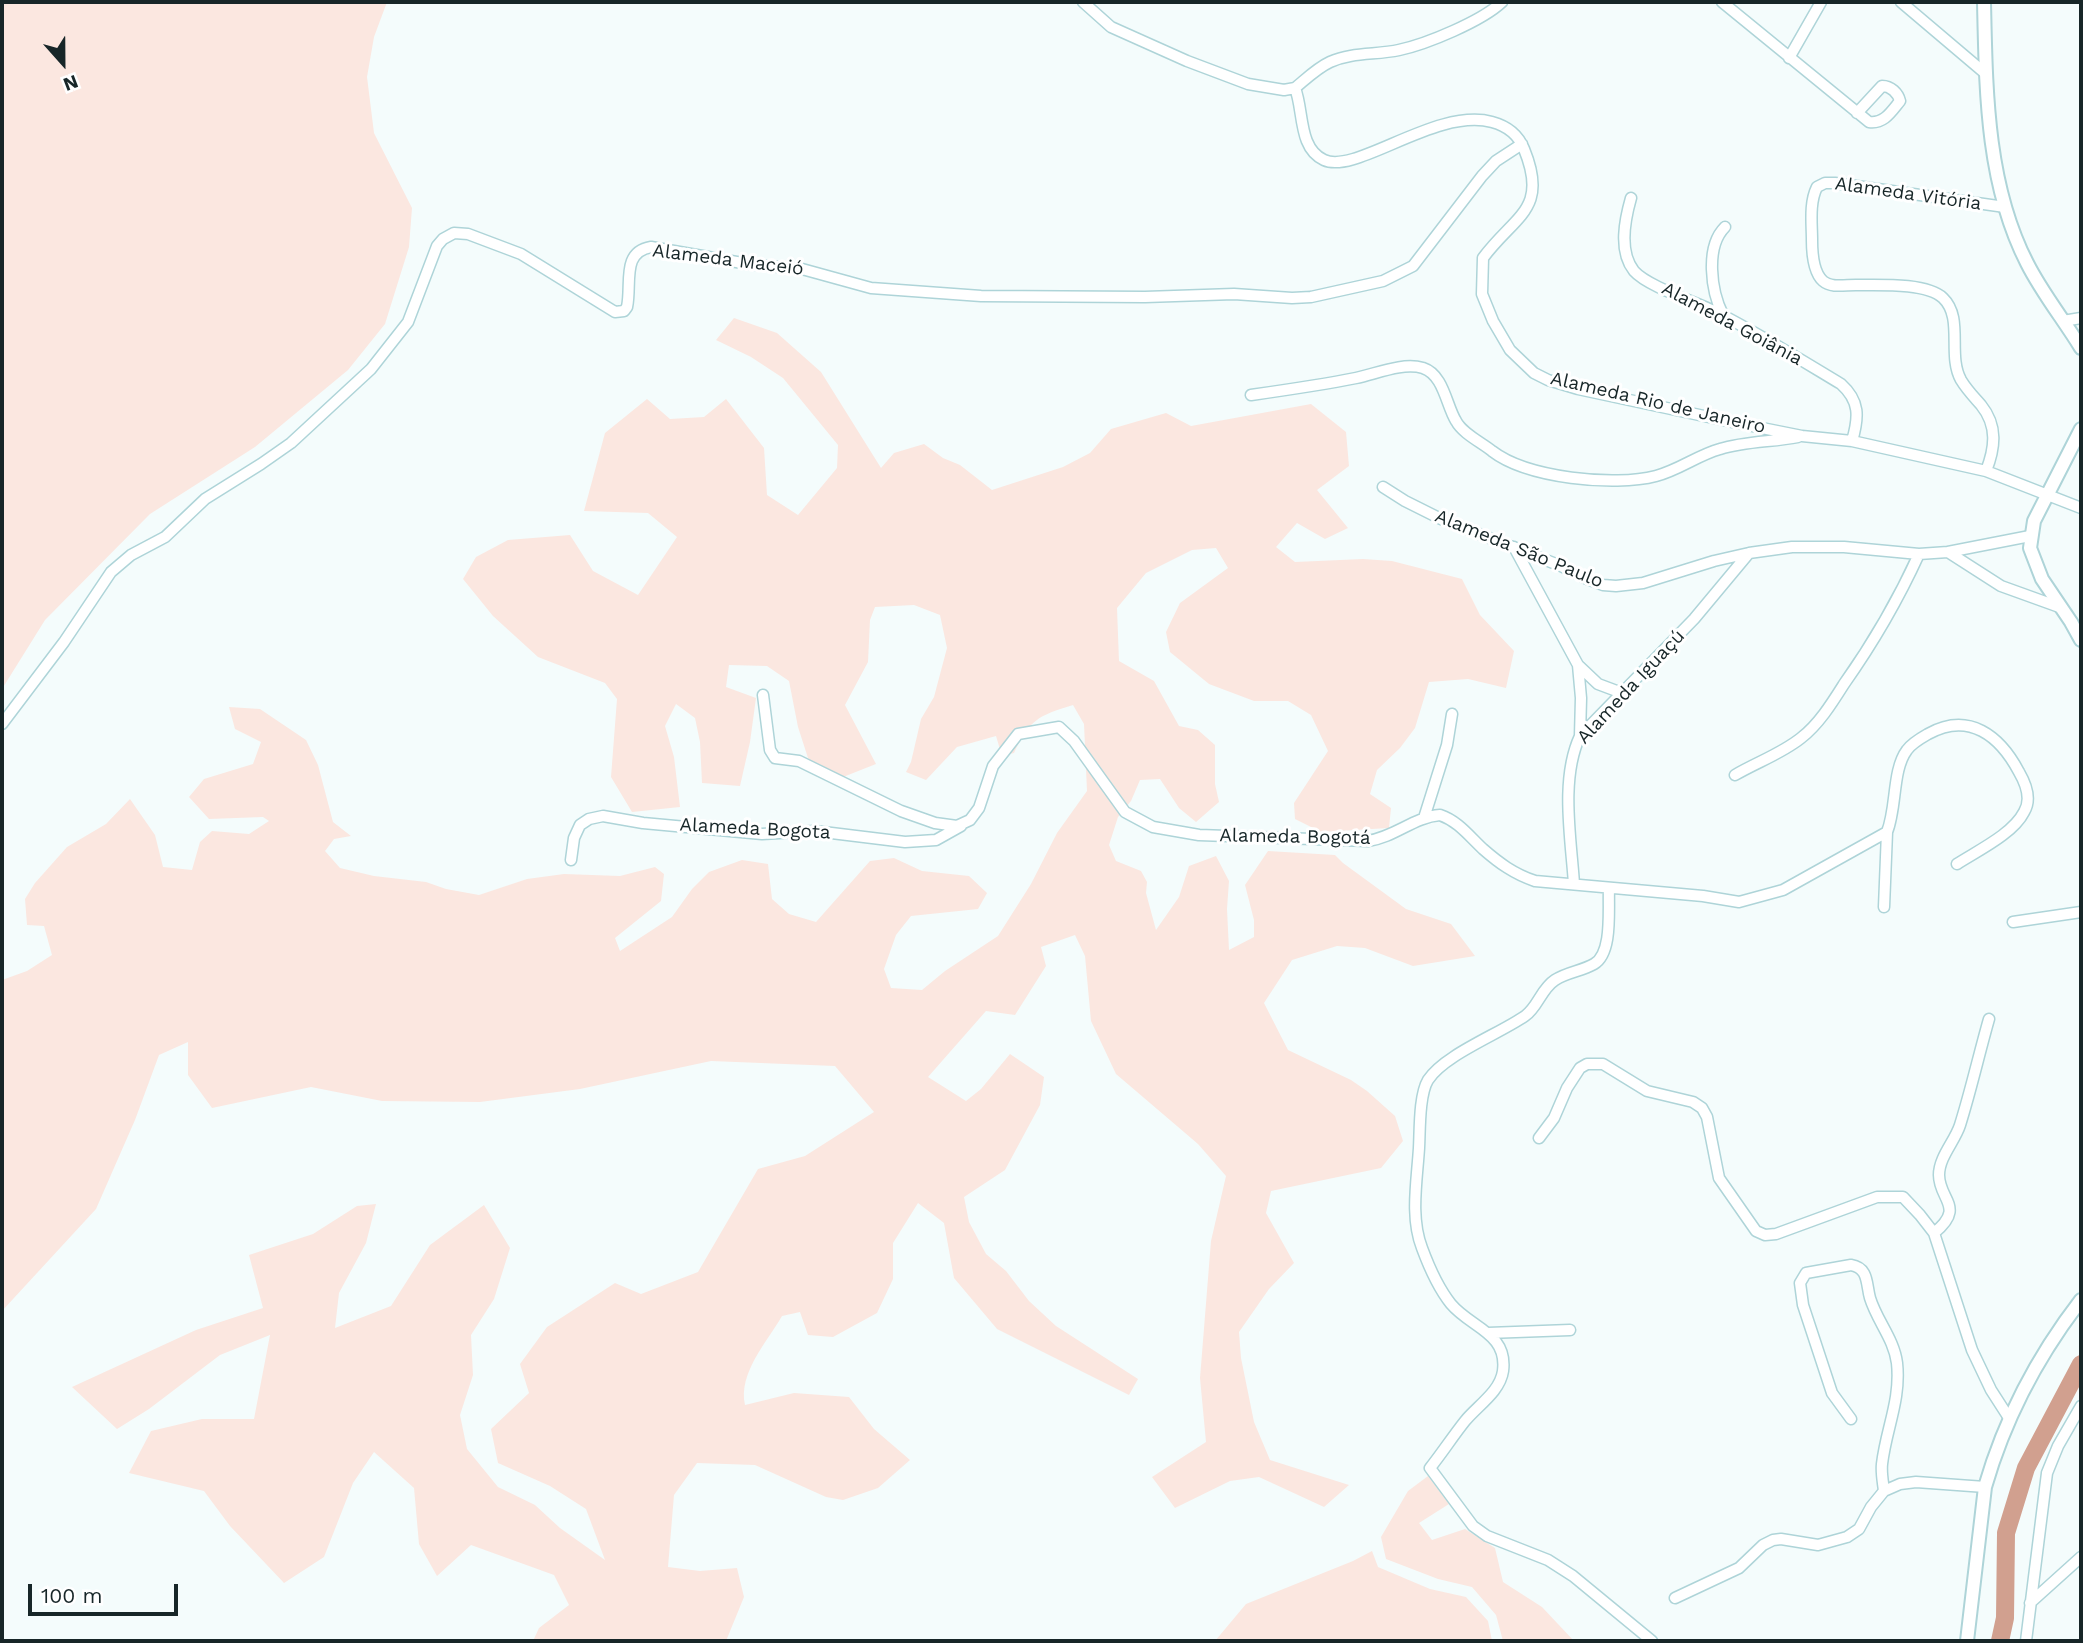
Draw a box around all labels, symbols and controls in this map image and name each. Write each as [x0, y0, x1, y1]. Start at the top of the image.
north arrow [28, 28, 98, 98]
text: N [60, 70, 81, 96]
street label: Alameda Vitória [1833, 172, 1983, 216]
street label: Alameda Maceió [651, 239, 805, 281]
street label: Alameda Goiânia [1658, 277, 1806, 371]
street label: Alameda Rio de Janeiro [1548, 367, 1768, 439]
street label: Alameda São Paulo [1432, 505, 1606, 593]
street label: Alameda Iguaçú [1572, 625, 1690, 749]
street label: Alameda Bogota [679, 814, 831, 844]
street label: Alameda Bogotá [1219, 824, 1371, 850]
scale bar [32, 1570, 182, 1614]
text: 100 m [41, 1583, 103, 1608]

